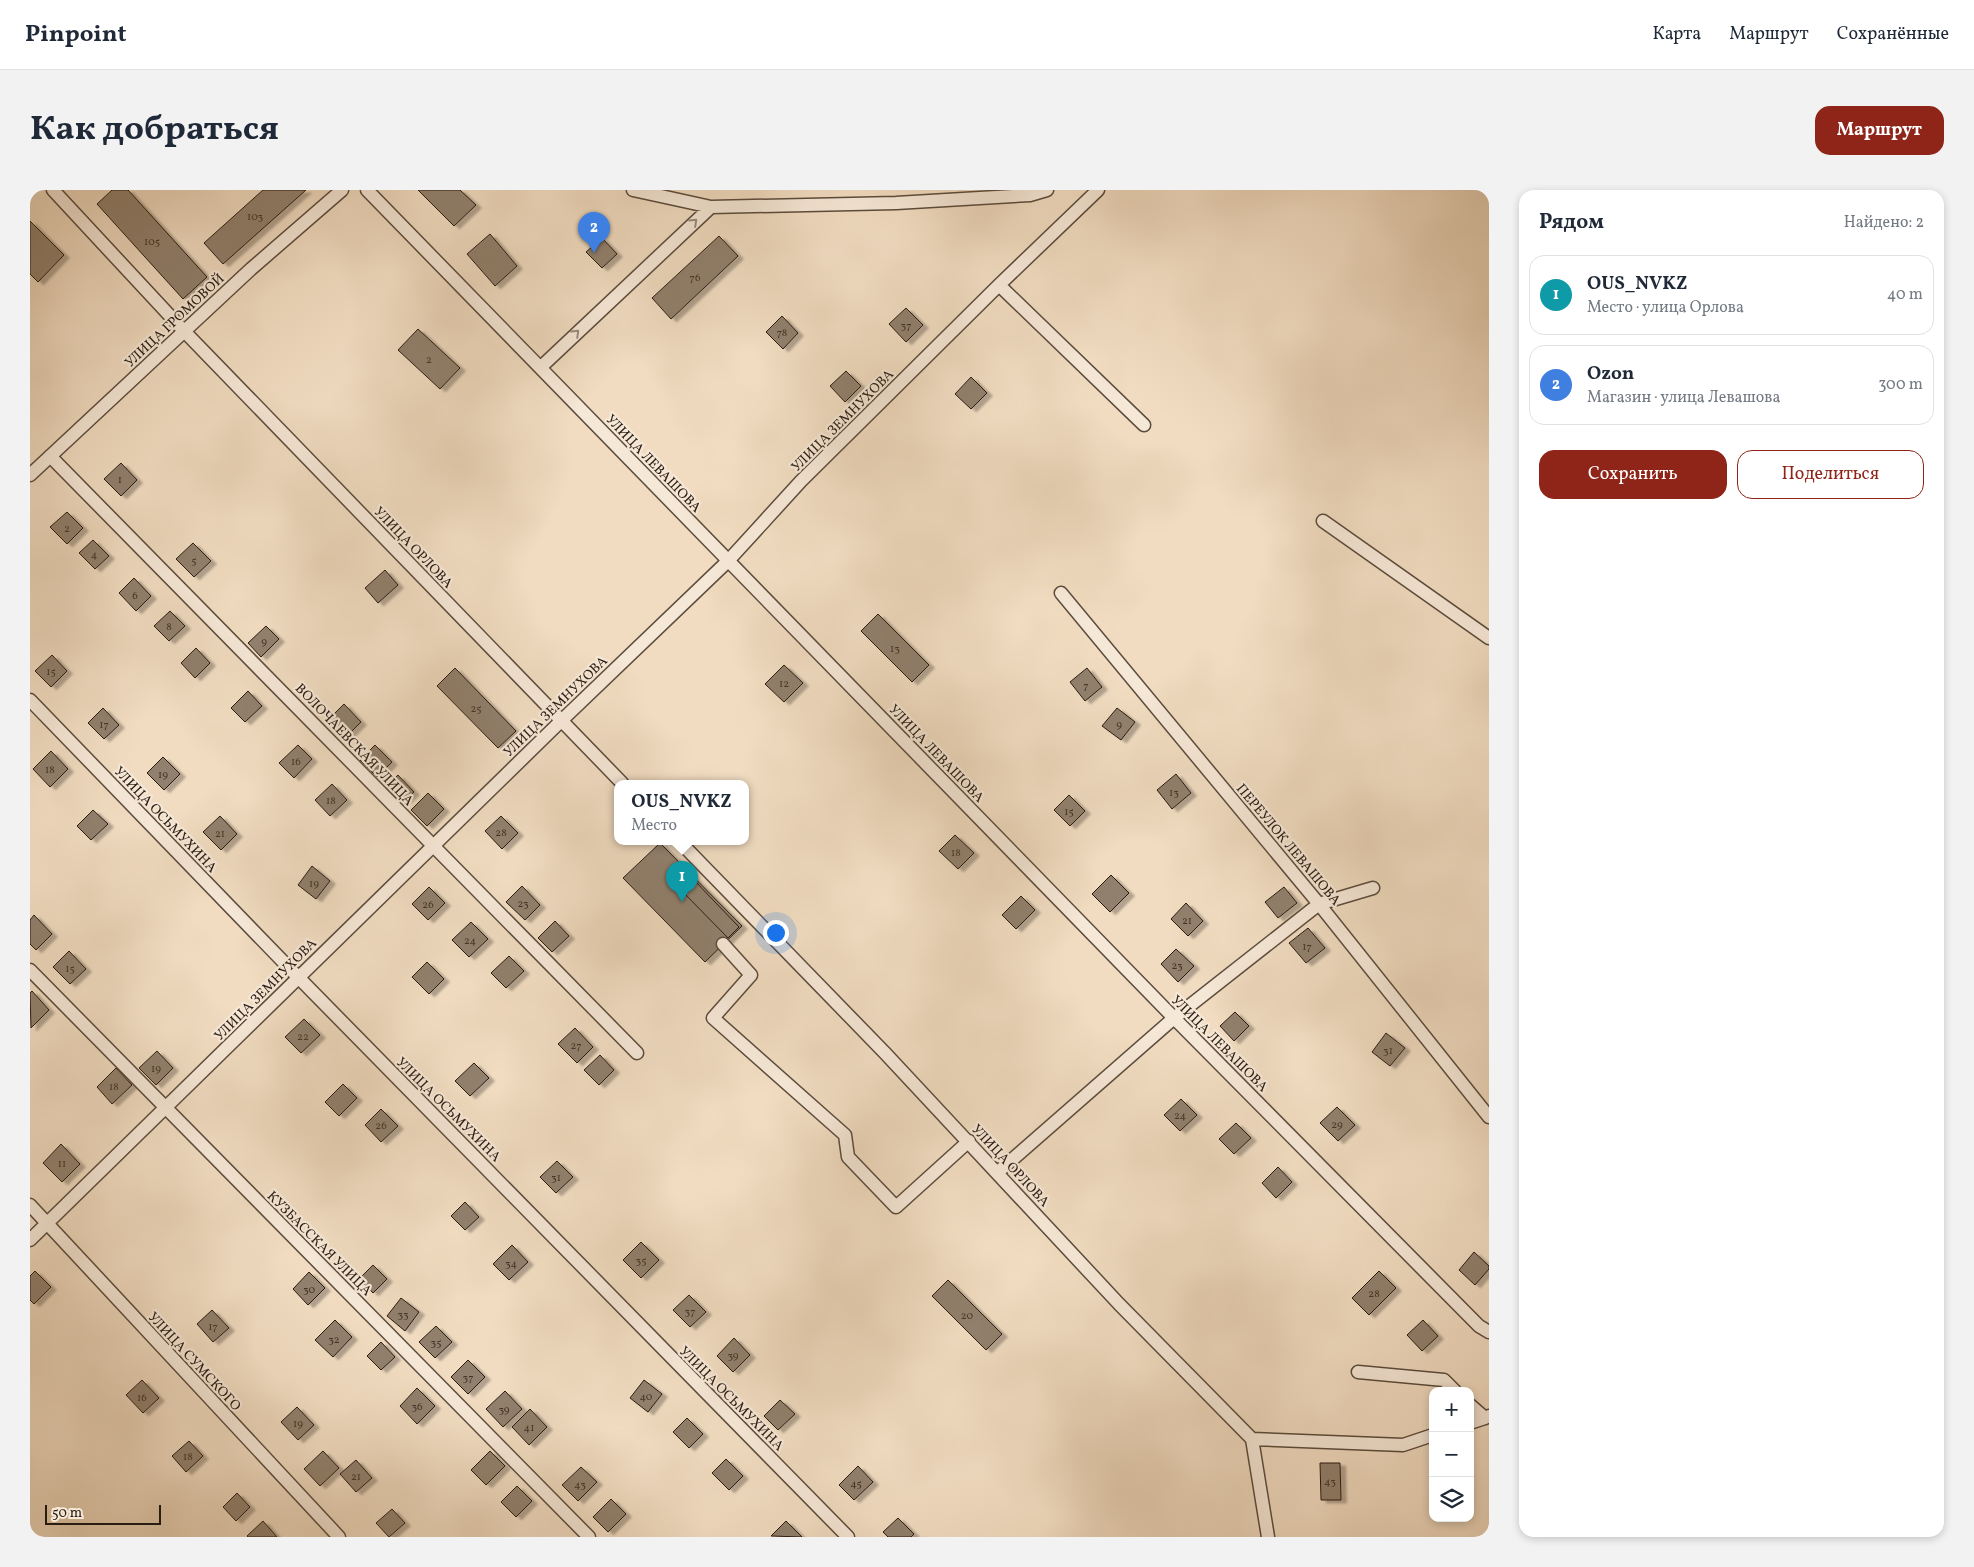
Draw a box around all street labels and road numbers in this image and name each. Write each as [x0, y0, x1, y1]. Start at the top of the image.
street label: УЛИЦА ГРОМОВОЙ [120, 269, 229, 372]
street label: УЛИЦА ЗЕМНУХОВА [788, 365, 899, 477]
street label: УЛИЦА ЛЕВАШОВА [601, 411, 705, 517]
street label: УЛИЦА ОРЛОВА [369, 503, 457, 593]
street label: УЛИЦА ЗЕМНУХОВА [500, 652, 612, 762]
street label: ВОЛОЧАЕВСКАЯ УЛИЦА [290, 680, 418, 811]
street label: УЛИЦА ЛЕВАШОВА [884, 701, 988, 807]
street label: УЛИЦА ОСЬМУХИНА [109, 763, 221, 878]
street label: ПЕРЕУЛОК ЛЕВАШОВА [1231, 780, 1345, 910]
street label: УЛИЦА ЗЕМНУХОВА [211, 934, 322, 1046]
street label: УЛИЦА ЛЕВАШОВА [1166, 991, 1272, 1097]
street label: УЛИЦА ОСЬМУХИНА [391, 1053, 505, 1167]
street label: УЛИЦА ОРЛОВА [967, 1121, 1053, 1212]
street label: КУЗБАССКАЯ УЛИЦА [262, 1187, 376, 1301]
street label: УЛИЦА СУМСКОГО [143, 1309, 245, 1416]
street label: УЛИЦА ОСЬМУХИНА [674, 1342, 788, 1456]

